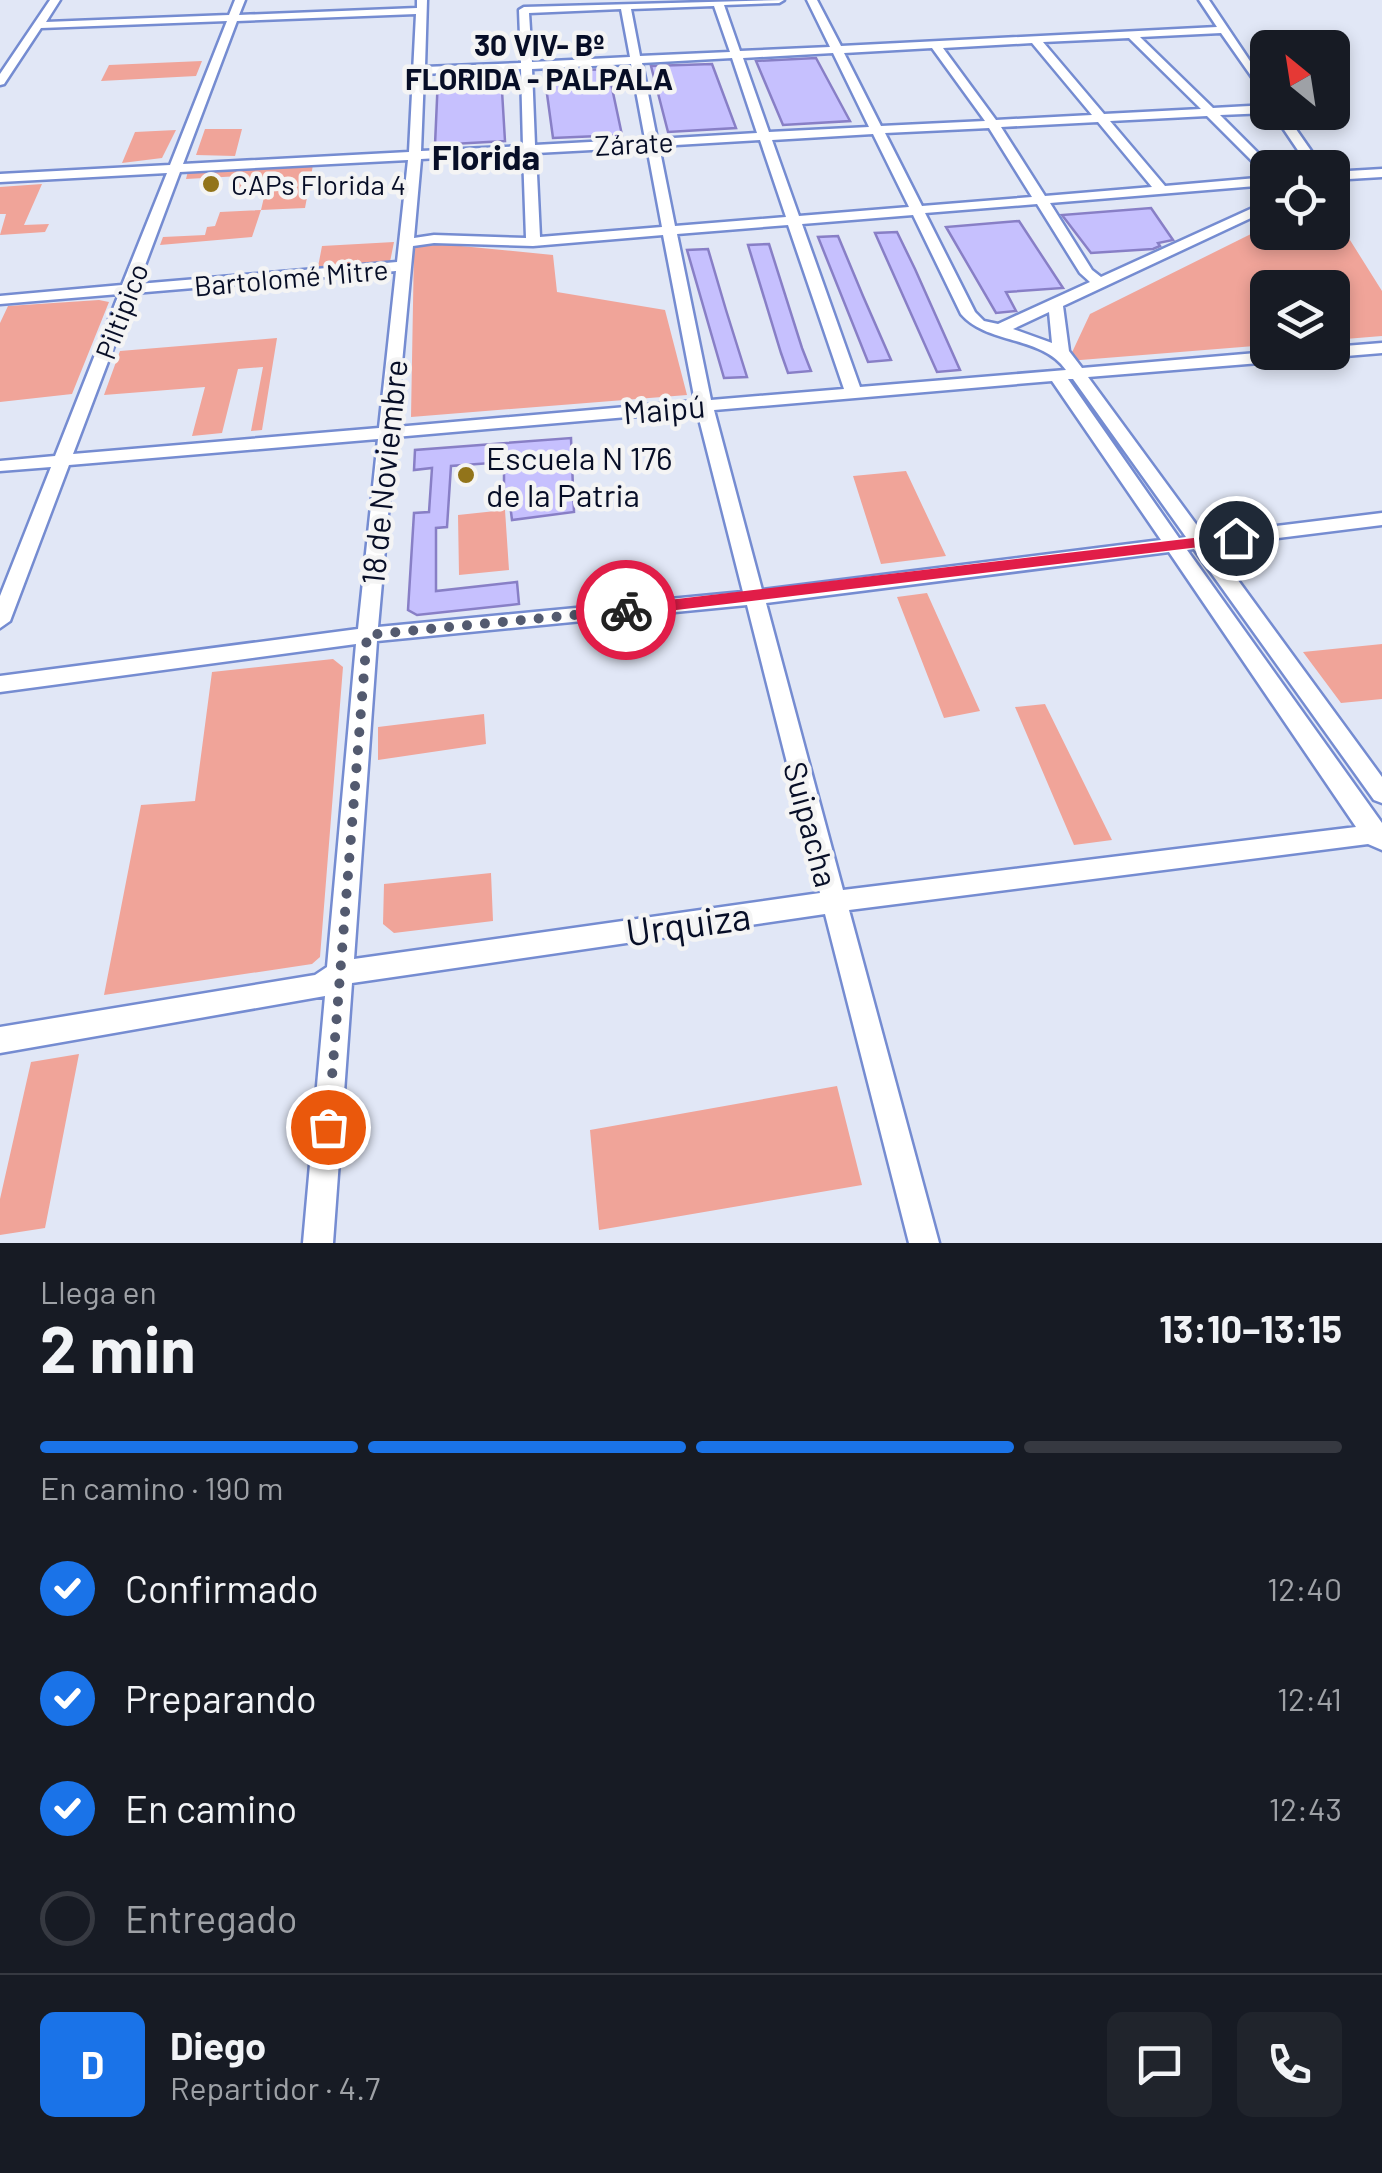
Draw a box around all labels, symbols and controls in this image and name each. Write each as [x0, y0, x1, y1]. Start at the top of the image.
district label: 30 VIV- Bº FLORIDA - PALPALA [405, 26, 673, 96]
north arrow [1250, 30, 1350, 130]
map controls [1250, 30, 1350, 370]
street label: Zárate [594, 124, 674, 162]
district label: Florida [432, 135, 540, 177]
button: locate [1250, 150, 1350, 250]
place label: CAPs Florida 4 [231, 167, 406, 201]
marker: CAPs Florida 4 [200, 173, 222, 195]
street label: Bartolomé Mitre [192, 252, 390, 302]
street label: Piltipico [87, 258, 155, 364]
button: layers [1250, 270, 1350, 370]
street label: 18 de Noviembre [352, 357, 414, 587]
street label: Maipú [621, 385, 707, 431]
place label: Escuela N 176 de la Patria [486, 438, 673, 513]
marker: Escuela N 176 de la Patria [455, 464, 477, 486]
pin [1194, 496, 1279, 581]
icon: home [1209, 511, 1264, 566]
courier [576, 560, 676, 660]
icon: bike [599, 583, 654, 638]
street label: Suipacha [777, 757, 847, 891]
street label: Urquiza [623, 891, 753, 955]
pin [286, 1085, 371, 1170]
icon: bag [301, 1100, 356, 1155]
text: Llega en [40, 1272, 157, 1310]
text: 13:10–13:15 [1159, 1305, 1342, 1351]
text: 2 min [40, 1308, 196, 1386]
text: En camino · 190 m [40, 1468, 283, 1506]
icon: check [40, 1561, 95, 1616]
text: Confirmado [125, 1565, 319, 1611]
text: 12:40 [1267, 1569, 1342, 1607]
icon: check [40, 1671, 95, 1726]
text: Preparando [125, 1675, 317, 1721]
text: 12:41 [1277, 1679, 1342, 1717]
icon: check [40, 1781, 95, 1836]
text: En camino [125, 1785, 297, 1831]
text: 12:43 [1269, 1789, 1342, 1827]
text: Entregado [125, 1895, 297, 1941]
button: chat [1107, 2012, 1212, 2117]
button: phone [1237, 2012, 1342, 2117]
text: Diego [170, 2022, 266, 2068]
text: D [81, 2041, 104, 2087]
text: Repartidor · 4.7 [170, 2068, 380, 2106]

